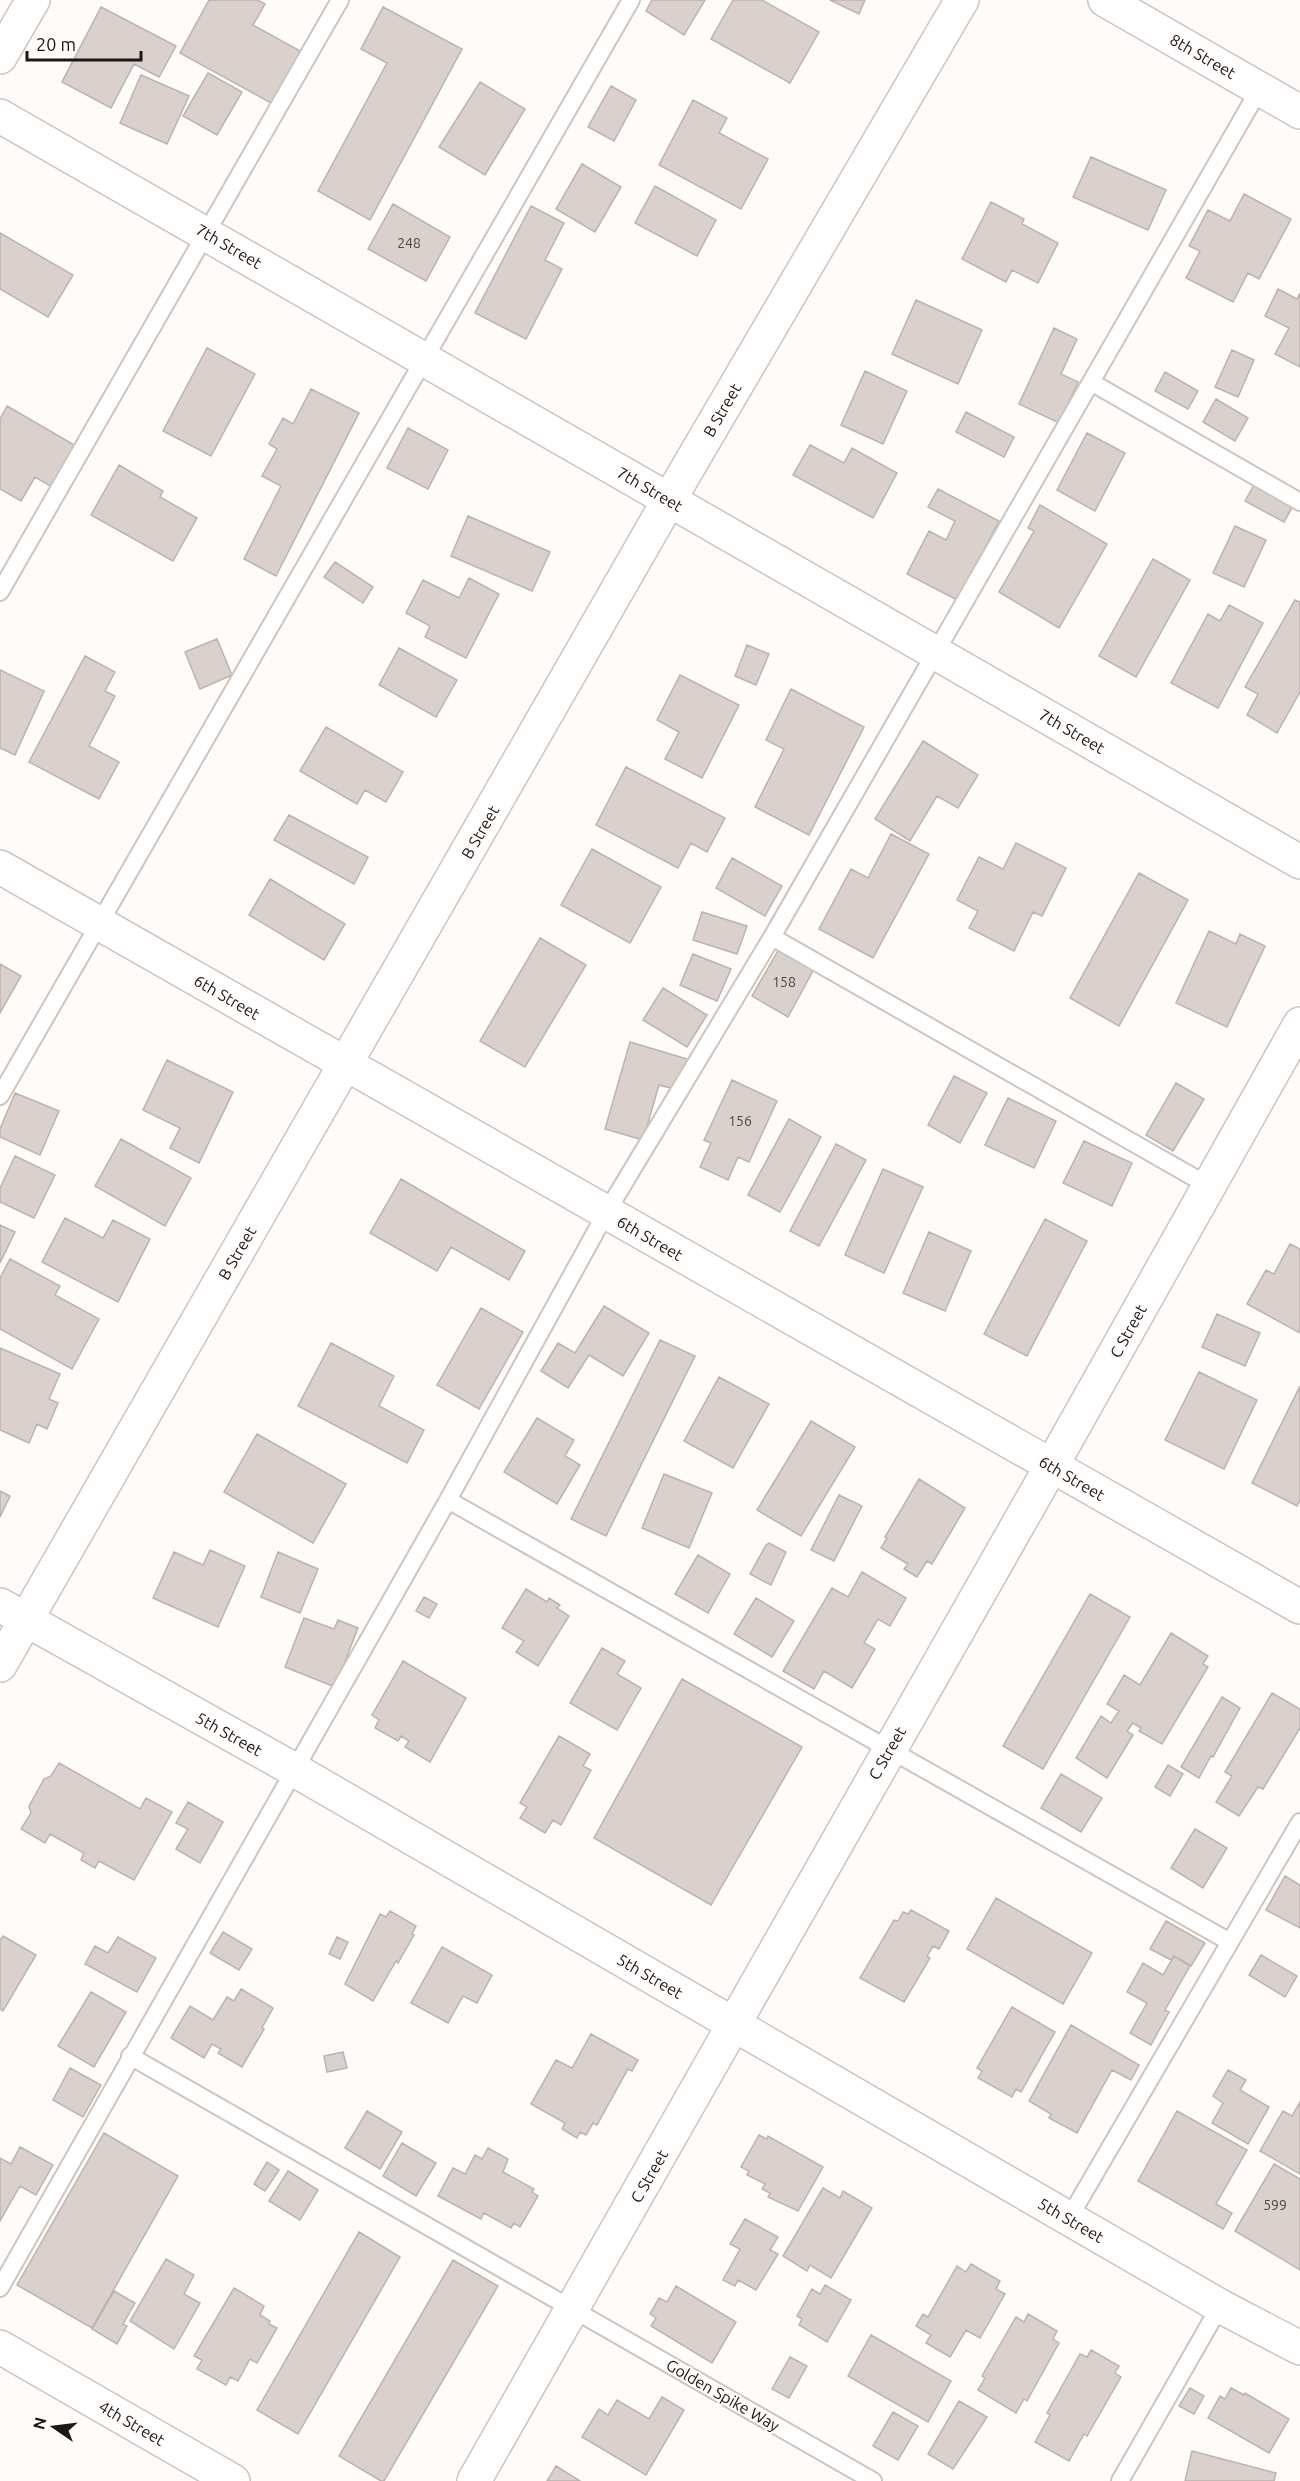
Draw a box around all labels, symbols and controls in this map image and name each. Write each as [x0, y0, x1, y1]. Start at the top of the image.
scale bar [27, 24, 141, 62]
street label: 8th Street [1167, 30, 1240, 82]
text: 20 m [36, 34, 76, 54]
street label: 7th Street [193, 220, 266, 272]
house number: 248 [397, 235, 421, 251]
street label: B Street [700, 380, 745, 440]
street label: 7th Street [614, 463, 687, 515]
street label: 7th Street [1036, 705, 1109, 757]
street label: B Street [458, 802, 503, 862]
street label: 6th Street [191, 971, 264, 1023]
house number: 158 [772, 974, 796, 990]
house number: 156 [728, 1113, 752, 1129]
street label: 6th Street [614, 1212, 687, 1264]
street label: B Street [215, 1223, 260, 1283]
street label: C Street [1106, 1301, 1150, 1361]
street label: 6th Street [1036, 1452, 1109, 1504]
street label: 5th Street [193, 1708, 266, 1760]
street label: C Street [865, 1723, 910, 1783]
street label: 5th Street [614, 1950, 687, 2002]
street label: C Street [627, 2146, 672, 2206]
street label: 5th Street [1035, 2194, 1108, 2246]
house number: 599 [1263, 2197, 1287, 2213]
street label: Golden Spike Way [663, 2355, 783, 2435]
north arrow [24, 2397, 84, 2457]
street label: 4th Street [96, 2397, 169, 2449]
text: N [29, 2415, 50, 2431]

